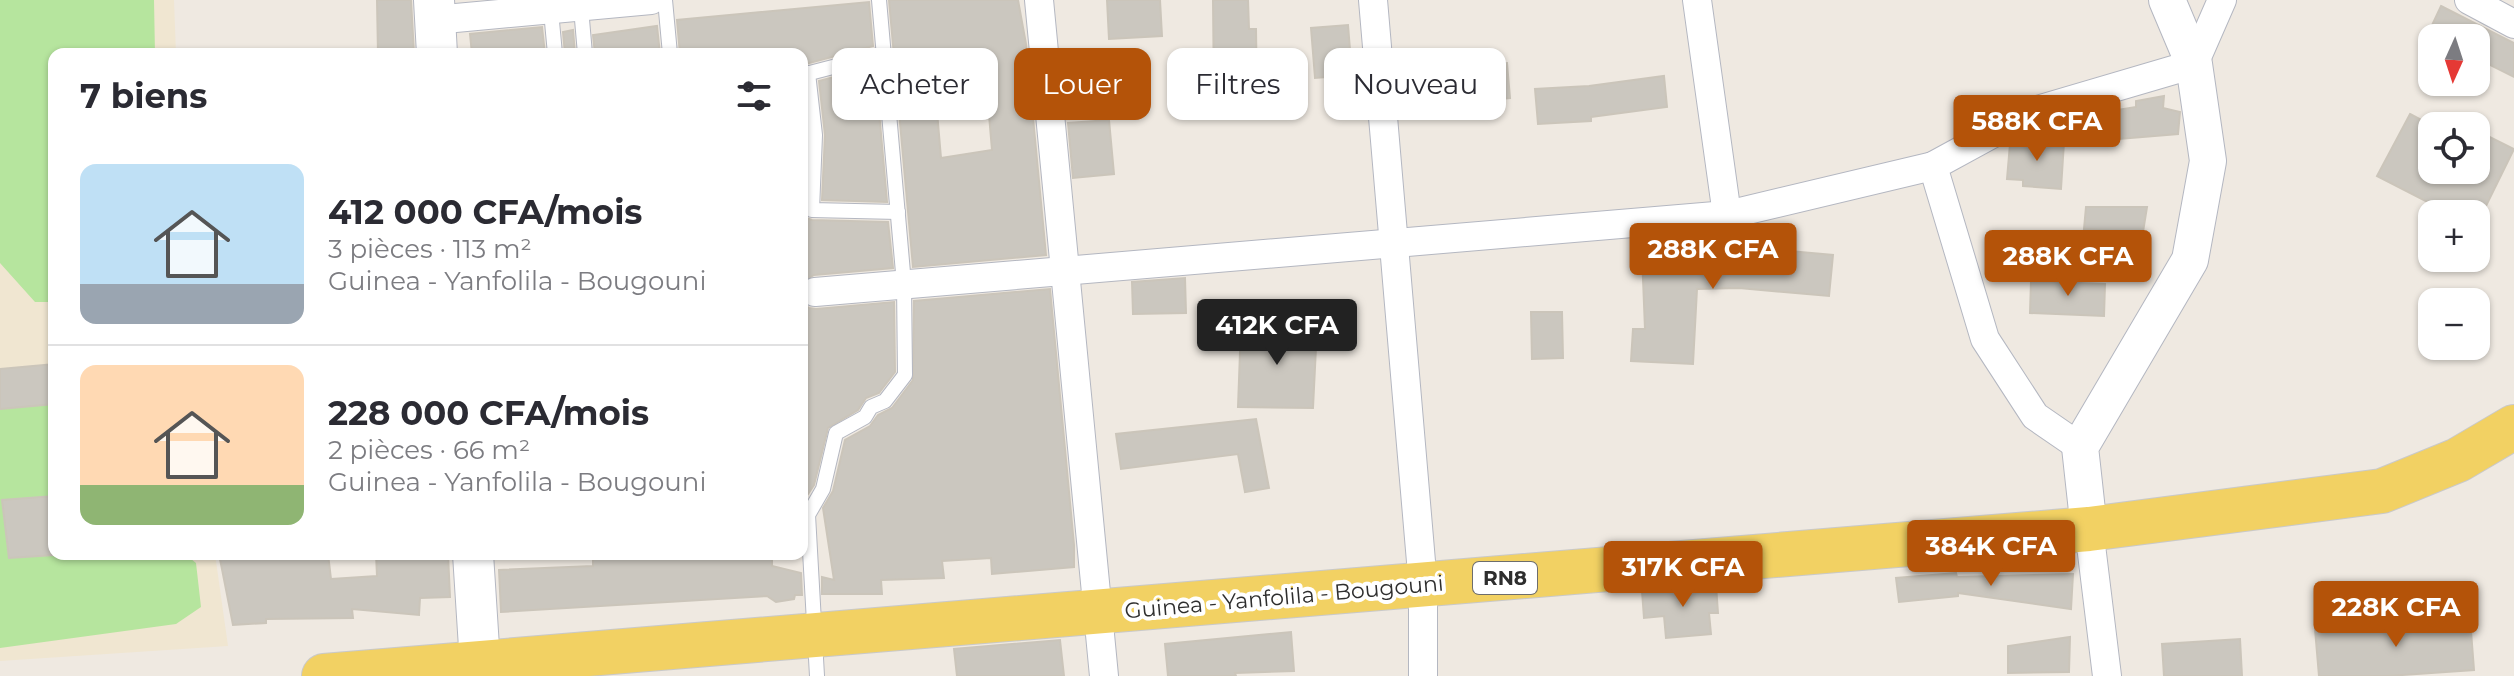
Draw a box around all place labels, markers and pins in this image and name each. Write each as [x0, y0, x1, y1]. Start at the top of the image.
pin: 588K CFA [1954, 95, 2120, 163]
pin: 288K CFA [1630, 223, 1796, 291]
pin: 288K CFA [1985, 230, 2151, 298]
pin: 412K CFA [1194, 299, 1360, 367]
pin: 384K CFA [1908, 520, 2074, 588]
pin: 317K CFA [1600, 541, 1766, 609]
pin: 228K CFA [2313, 581, 2479, 649]

